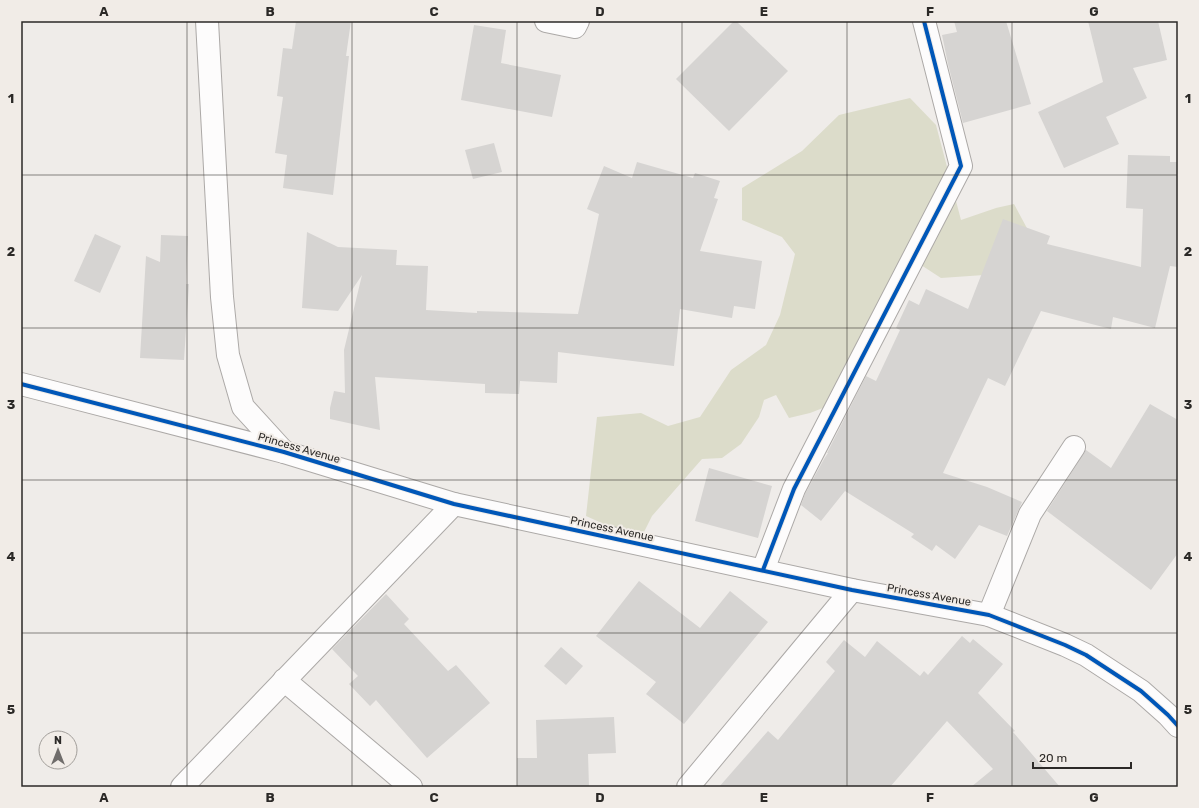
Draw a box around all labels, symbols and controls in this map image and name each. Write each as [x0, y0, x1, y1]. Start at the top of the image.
text: A [99, 4, 109, 19]
text: B [265, 4, 275, 19]
text: C [429, 4, 439, 19]
text: D [595, 4, 605, 19]
text: E [760, 4, 768, 19]
text: F [926, 4, 934, 19]
text: G [1089, 4, 1099, 19]
text: 1 [8, 91, 14, 106]
text: 1 [1185, 91, 1191, 106]
text: 2 [7, 244, 15, 259]
text: 2 [1184, 244, 1192, 259]
text: 3 [7, 397, 16, 412]
text: 3 [1184, 397, 1193, 412]
street label: Princess Avenue [256, 430, 342, 466]
street label: Princess Avenue [569, 514, 655, 544]
text: 4 [7, 549, 16, 564]
text: 4 [1184, 549, 1193, 564]
street label: Princess Avenue [886, 581, 972, 609]
text: 5 [7, 702, 15, 717]
text: 5 [1184, 702, 1192, 717]
north arrow [38, 730, 78, 770]
text: N [54, 734, 62, 747]
scale bar [1033, 744, 1131, 770]
text: 20 m [1039, 751, 1067, 765]
text: A [99, 790, 109, 805]
text: B [265, 790, 275, 805]
text: C [429, 790, 439, 805]
text: D [595, 790, 605, 805]
text: E [760, 790, 768, 805]
text: F [926, 790, 934, 805]
text: G [1089, 790, 1099, 805]

